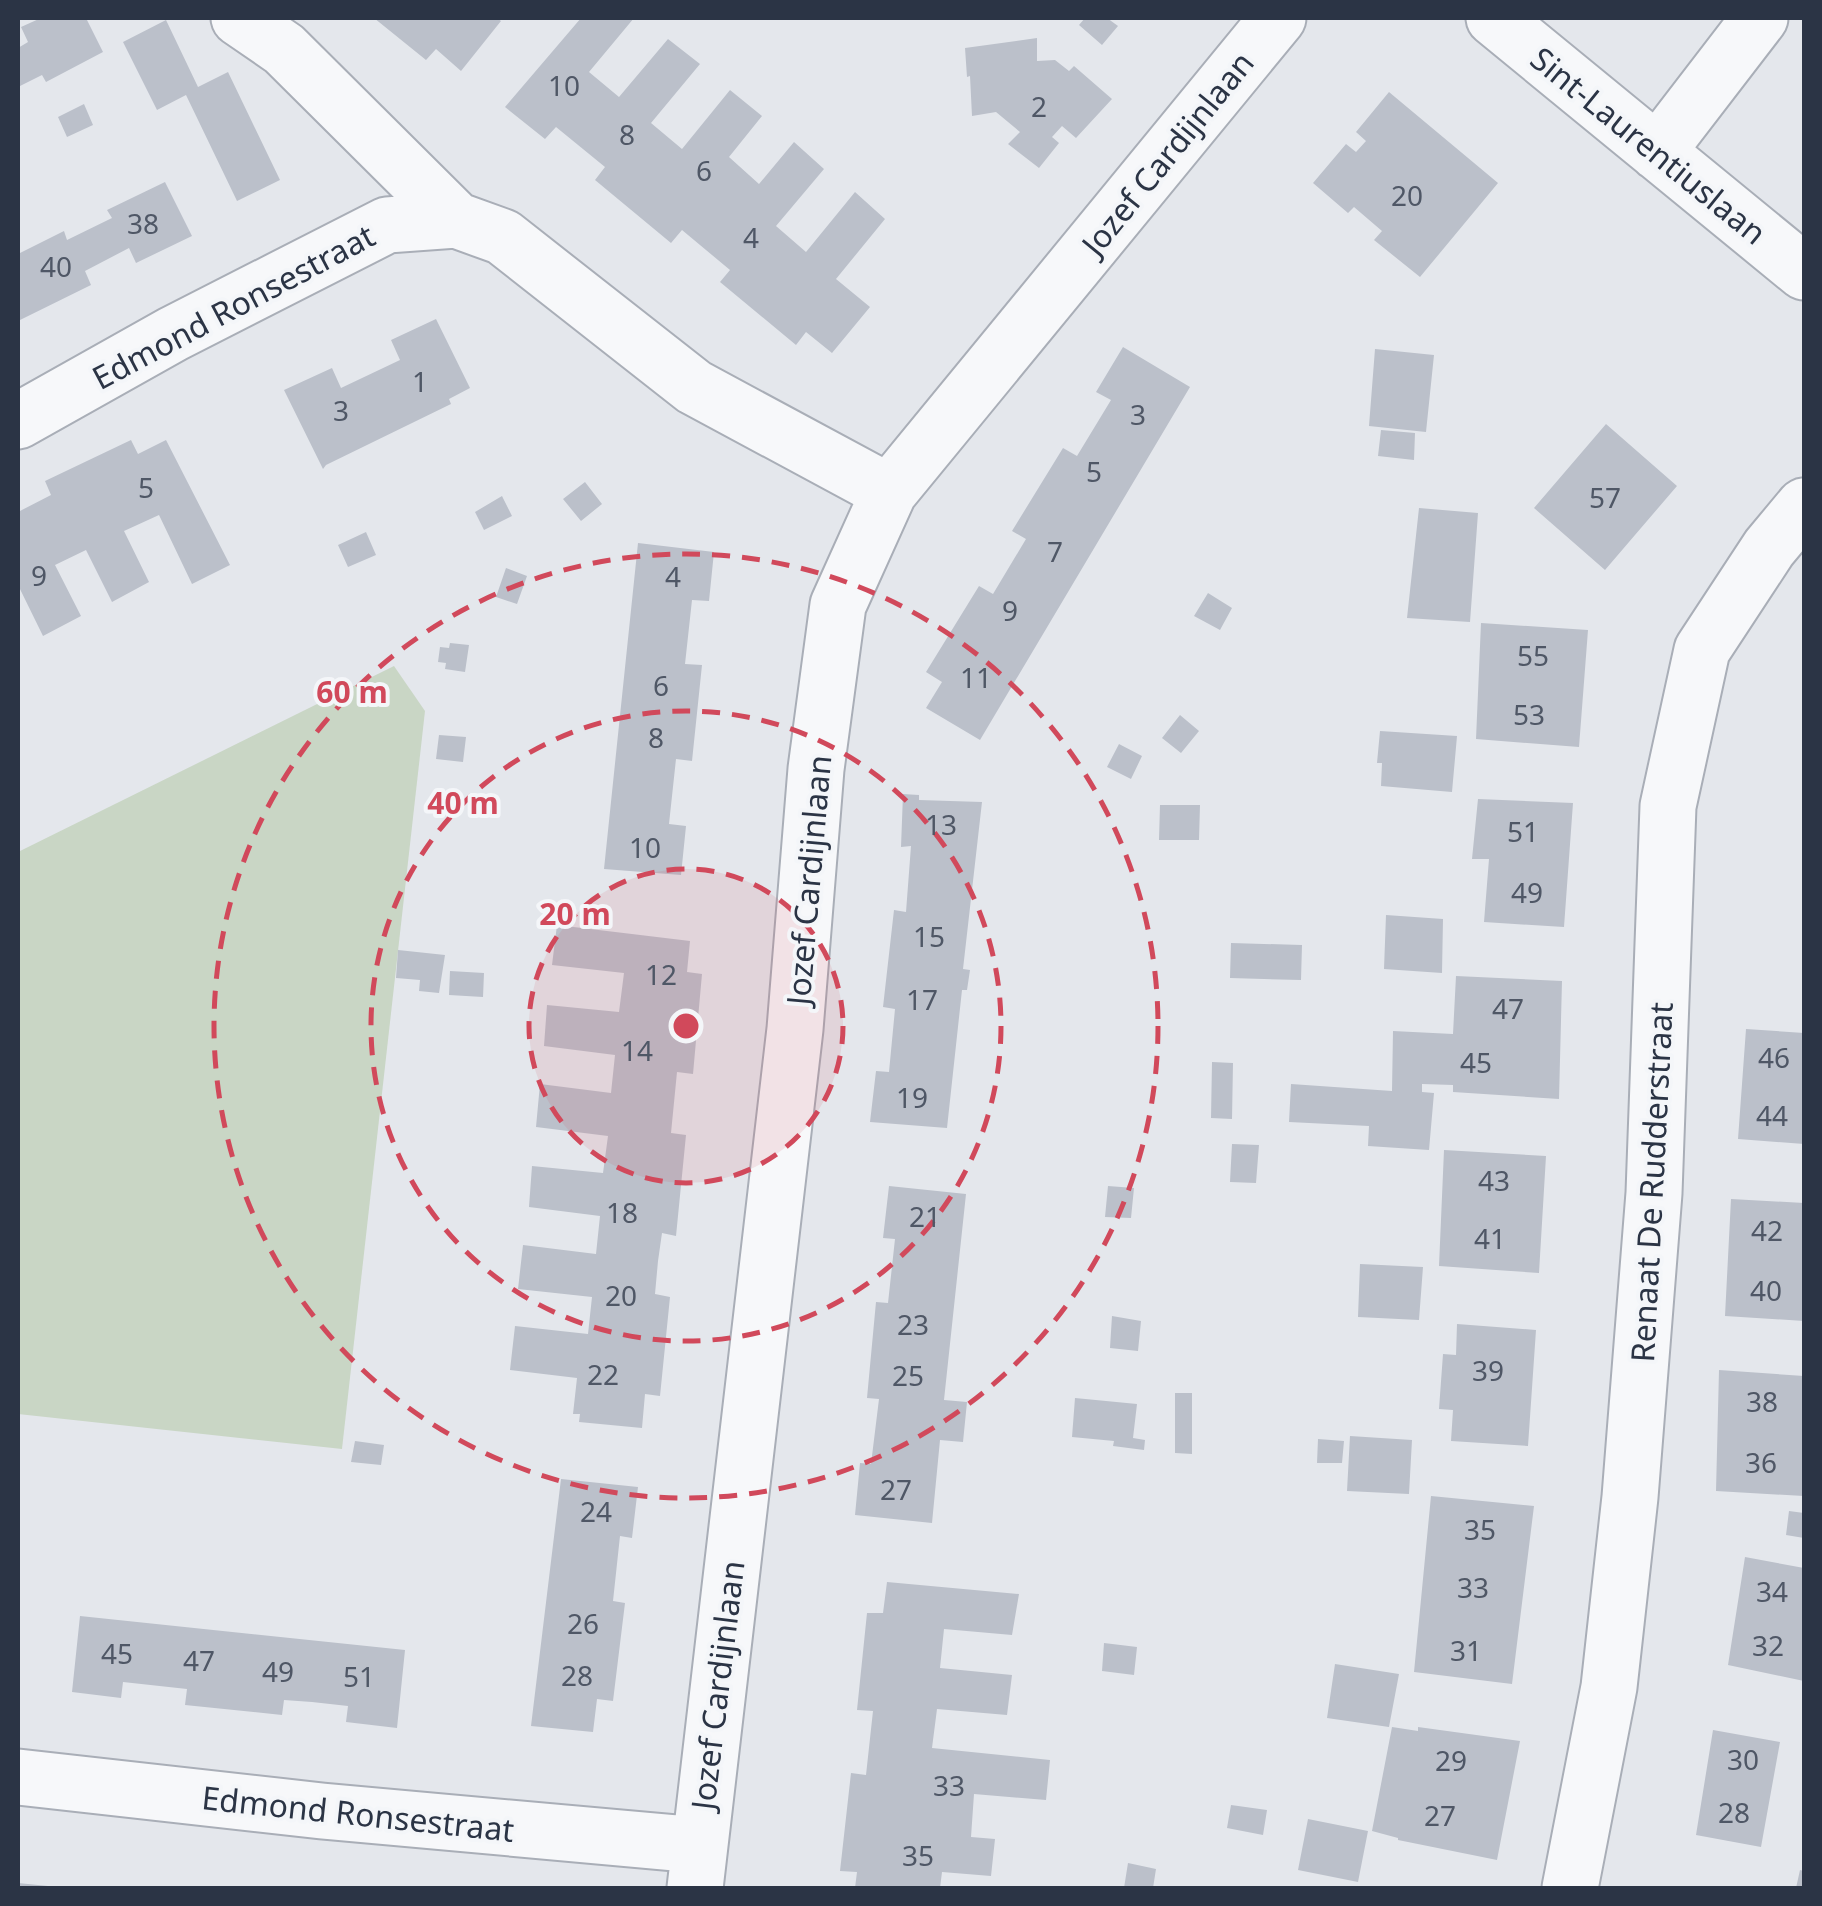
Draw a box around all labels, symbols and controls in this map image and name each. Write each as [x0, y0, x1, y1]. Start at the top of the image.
street label: Sint-Laurentiuslaan [1522, 37, 1776, 253]
street label: Jozef Cardijnlaan [1069, 42, 1263, 266]
house number: 10 [548, 66, 580, 104]
house number: 2 [1031, 87, 1047, 125]
house number: 8 [619, 115, 635, 153]
house number: 6 [696, 151, 712, 189]
house number: 20 [1391, 176, 1423, 214]
house number: 38 [127, 204, 159, 242]
street label: Edmond Ronsestraat [84, 213, 382, 399]
house number: 4 [743, 218, 759, 256]
house number: 40 [40, 247, 72, 285]
house number: 1 [412, 362, 428, 400]
house number: 3 [333, 391, 349, 429]
house number: 3 [1130, 395, 1146, 433]
house number: 5 [1086, 452, 1102, 490]
house number: 5 [138, 468, 154, 506]
house number: 57 [1589, 478, 1621, 516]
house number: 7 [1047, 532, 1063, 570]
house number: 9 [31, 556, 47, 594]
house number: 4 [665, 557, 681, 595]
house number: 9 [1002, 591, 1018, 629]
house number: 55 [1517, 636, 1549, 674]
house number: 11 [960, 658, 992, 696]
house number: 6 [653, 666, 669, 704]
text: 60 m [316, 671, 388, 712]
house number: 53 [1513, 695, 1545, 733]
house number: 8 [648, 718, 664, 756]
street label: Jozef Cardijnlaan [775, 753, 840, 1010]
text: 40 m [427, 782, 499, 823]
house number: 13 [925, 805, 957, 843]
house number: 51 [1507, 812, 1539, 850]
house number: 10 [629, 828, 661, 866]
house number: 49 [1511, 873, 1543, 911]
text: 20 m [539, 893, 611, 934]
house number: 15 [913, 917, 945, 955]
house number: 12 [645, 955, 677, 993]
house number: 17 [906, 980, 938, 1018]
house number: 47 [1492, 989, 1524, 1027]
street label: Renaat De Rudderstraat [1620, 1001, 1682, 1363]
centre of rings [668, 1008, 704, 1044]
house number: 14 [621, 1031, 653, 1069]
house number: 46 [1758, 1038, 1790, 1076]
house number: 45 [1460, 1043, 1492, 1081]
house number: 19 [896, 1078, 928, 1116]
house number: 44 [1756, 1096, 1788, 1134]
house number: 43 [1478, 1161, 1510, 1199]
house number: 18 [606, 1193, 638, 1231]
house number: 21 [909, 1197, 941, 1235]
house number: 42 [1751, 1211, 1783, 1249]
house number: 41 [1474, 1219, 1506, 1257]
house number: 40 [1750, 1271, 1782, 1309]
house number: 20 [605, 1276, 637, 1314]
house number: 23 [897, 1305, 929, 1343]
house number: 39 [1472, 1351, 1504, 1389]
house number: 22 [587, 1355, 619, 1393]
house number: 25 [892, 1356, 924, 1394]
house number: 38 [1746, 1382, 1778, 1420]
house number: 36 [1745, 1443, 1777, 1481]
house number: 27 [880, 1470, 912, 1508]
house number: 24 [580, 1492, 612, 1530]
house number: 35 [1464, 1510, 1496, 1548]
street label: Jozef Cardijnlaan [680, 1558, 754, 1815]
house number: 33 [1457, 1568, 1489, 1606]
house number: 34 [1756, 1572, 1788, 1610]
house number: 26 [567, 1604, 599, 1642]
house number: 32 [1752, 1626, 1784, 1664]
house number: 31 [1450, 1631, 1482, 1669]
house number: 45 [101, 1634, 133, 1672]
house number: 47 [183, 1641, 215, 1679]
house number: 49 [262, 1652, 294, 1690]
house number: 28 [561, 1656, 593, 1694]
house number: 51 [343, 1657, 375, 1695]
house number: 30 [1727, 1740, 1759, 1778]
house number: 29 [1435, 1741, 1467, 1779]
house number: 33 [933, 1766, 965, 1804]
street label: Edmond Ronsestraat [200, 1775, 516, 1851]
house number: 28 [1718, 1793, 1750, 1831]
house number: 27 [1424, 1796, 1456, 1834]
house number: 35 [902, 1836, 934, 1874]

